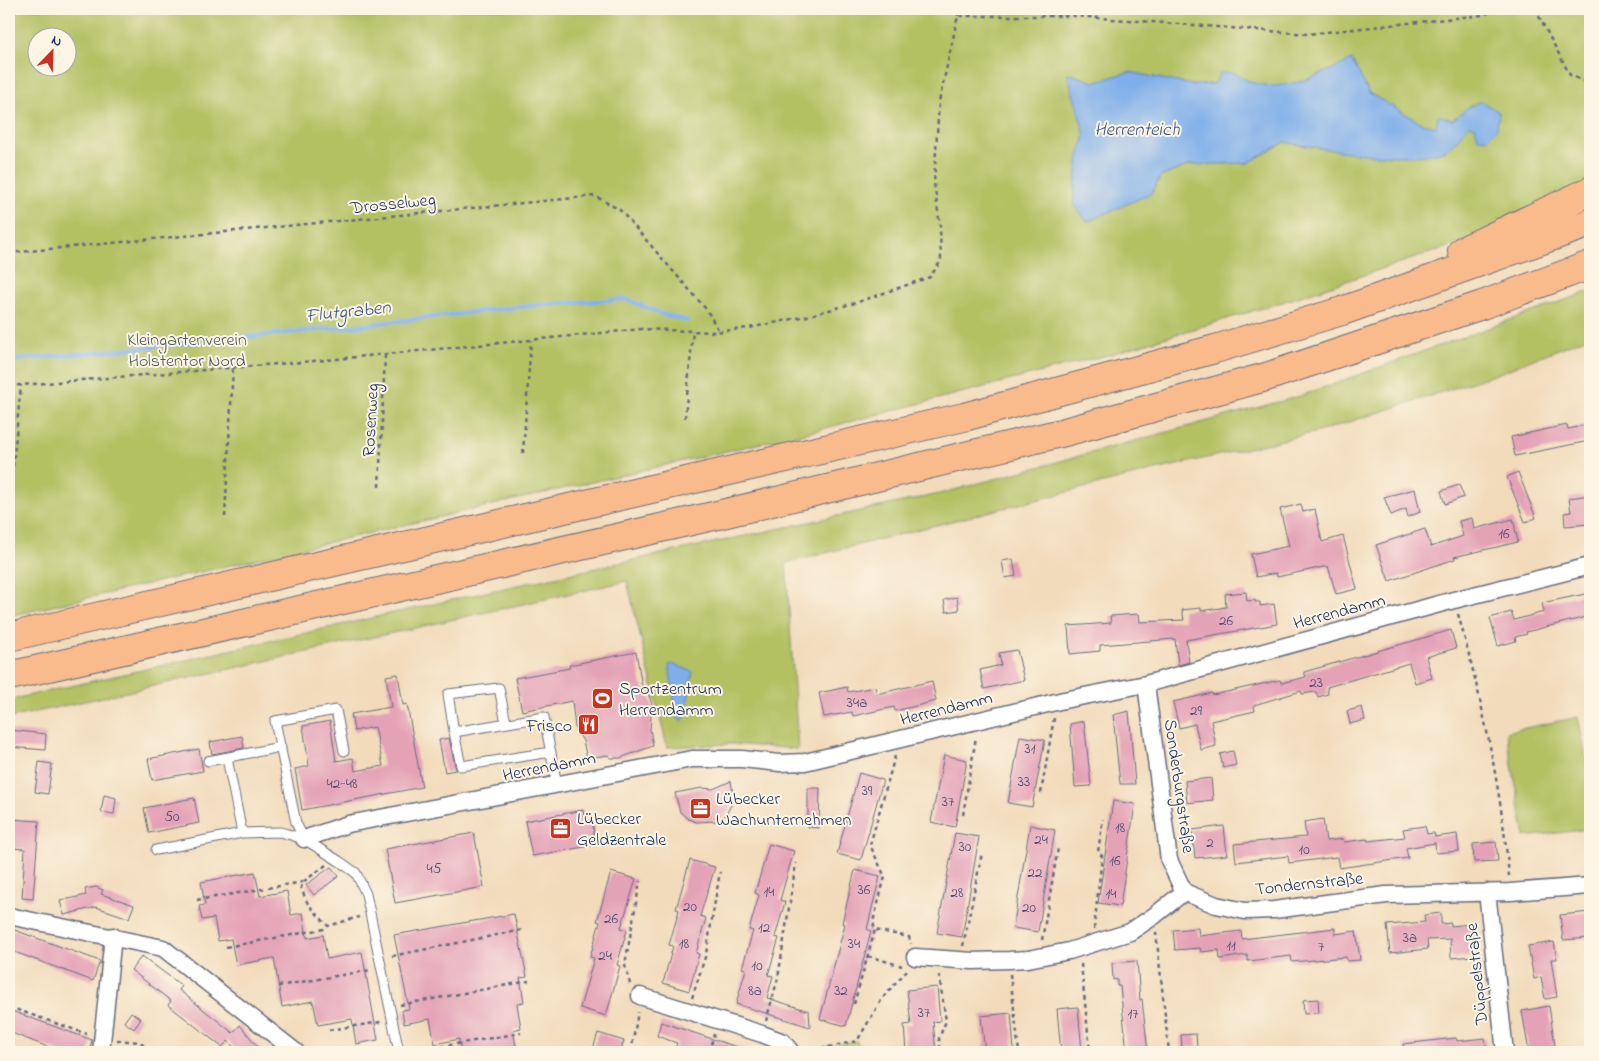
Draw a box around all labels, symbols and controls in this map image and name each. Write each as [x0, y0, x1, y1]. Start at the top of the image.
north arrow [28, 28, 78, 78]
text: N [48, 30, 65, 53]
water label: Herrenteich [1095, 117, 1180, 144]
street label: Drosselweg [348, 188, 437, 223]
water label: Flutgraben [304, 295, 393, 331]
park label: Kleingartenverein Holstentor Nord [127, 328, 247, 375]
street label: Rosenweg [357, 383, 388, 457]
house number: 16 [1498, 523, 1510, 545]
street label: Herrendamm [1291, 588, 1388, 638]
house number: 26 [1219, 610, 1233, 632]
house number: 23 [1309, 672, 1323, 694]
place label: Sportzentrum Herrendamm [619, 677, 722, 724]
sports icon: Sportzentrum Herrendamm [591, 686, 615, 710]
street label: Herrendamm [898, 686, 995, 734]
house number: 34a [847, 692, 867, 714]
house number: 29 [1190, 700, 1202, 722]
restaurant icon: Frisco [576, 713, 600, 737]
place label: Frisco [525, 714, 572, 740]
street label: Sonderburgstraße [1155, 718, 1200, 856]
house number: 31 [1025, 738, 1036, 760]
street label: Herrendamm [501, 746, 598, 790]
house number: 33 [1018, 771, 1030, 793]
house number: 42-48 [326, 773, 358, 795]
house number: 39 [862, 780, 873, 802]
place label: Lübecker Wachunternehmen [716, 787, 852, 834]
house number: 37 [942, 791, 954, 813]
office icon: Lübecker Wachunternehmen [688, 796, 712, 820]
house number: 50 [164, 806, 180, 828]
place label: Lübecker Geldzentrale [577, 807, 667, 854]
office icon: Lübecker Geldzentrale [549, 816, 573, 840]
house number: 18 [1115, 817, 1126, 839]
house number: 24 [1034, 829, 1048, 851]
house number: 2 [1206, 832, 1214, 854]
house number: 30 [959, 836, 972, 858]
house number: 10 [1298, 839, 1310, 861]
house number: 16 [1109, 850, 1121, 872]
house number: 45 [427, 858, 442, 880]
house number: 22 [1028, 862, 1043, 884]
street label: Tondernstraße [1254, 866, 1365, 904]
house number: 36 [858, 879, 871, 901]
house number: 14 [764, 881, 774, 903]
house number: 28 [950, 882, 964, 904]
house number: 14 [1106, 883, 1116, 905]
house number: 20 [683, 896, 697, 918]
house number: 20 [1022, 897, 1036, 919]
house number: 26 [604, 908, 618, 930]
house number: 12 [758, 917, 771, 939]
street label: Düppelstraße [1460, 921, 1496, 1027]
house number: 3a [1403, 927, 1417, 949]
house number: 18 [679, 933, 690, 955]
house number: 34 [848, 933, 860, 955]
house number: 11 [1226, 935, 1236, 957]
house number: 7 [1318, 936, 1324, 958]
house number: 24 [598, 945, 612, 967]
house number: 10 [751, 955, 763, 977]
house number: 8a [748, 980, 762, 1002]
house number: 32 [834, 980, 848, 1002]
house number: 37 [918, 1002, 930, 1024]
house number: 17 [1128, 1003, 1138, 1025]

